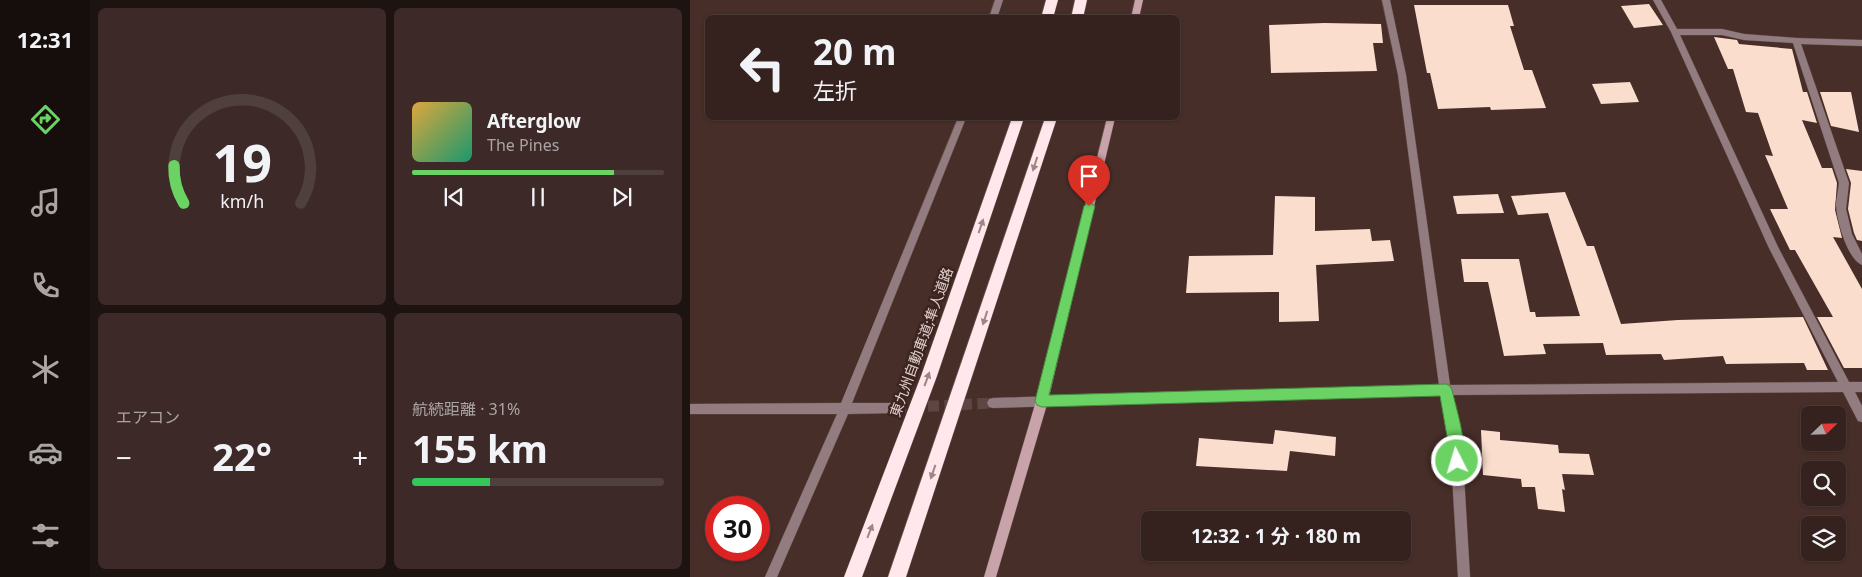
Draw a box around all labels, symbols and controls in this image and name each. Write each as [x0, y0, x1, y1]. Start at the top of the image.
text: 12:31 [17, 24, 73, 54]
text: 20 m [813, 28, 896, 75]
icon: left [730, 35, 795, 100]
text: 左折 [813, 75, 857, 105]
icon: directions [28, 102, 63, 137]
text: Afterglow [487, 108, 581, 134]
text: 19 [212, 126, 272, 197]
text: The Pines [487, 134, 559, 156]
pin [1068, 155, 1110, 206]
one-way arrow [1031, 156, 1039, 171]
icon: arrive [1075, 162, 1103, 190]
icon: previous [440, 183, 468, 211]
icon: pause [524, 183, 552, 211]
icon: next [608, 183, 636, 211]
icon: music [28, 185, 63, 220]
text: km/h [220, 189, 264, 213]
one-way arrow [977, 218, 985, 233]
street label: 東九州自動車道;隼人道路 [885, 265, 957, 419]
icon: phone [28, 268, 63, 303]
one-way arrow [980, 311, 988, 326]
icon: climate [28, 352, 63, 387]
one-way arrow [924, 372, 931, 387]
text: 航続距離 · 31% [412, 398, 520, 420]
text: エアコン [116, 406, 180, 428]
north arrow [1801, 406, 1846, 451]
map controls [1801, 406, 1846, 561]
text: 155 km [412, 422, 548, 474]
text: 22° [212, 430, 272, 482]
position arrow [1430, 434, 1482, 486]
icon: car [28, 435, 63, 470]
text: − [116, 438, 132, 476]
text: + [352, 438, 368, 476]
button: search [1801, 461, 1846, 506]
one-way arrow [929, 465, 937, 480]
speed limit sign: 30 [705, 496, 770, 561]
button: layers [1801, 516, 1846, 561]
icon: filters [28, 518, 63, 553]
text: 12:32 · 1 分 · 180 m [1191, 523, 1361, 549]
one-way arrow [867, 524, 874, 539]

